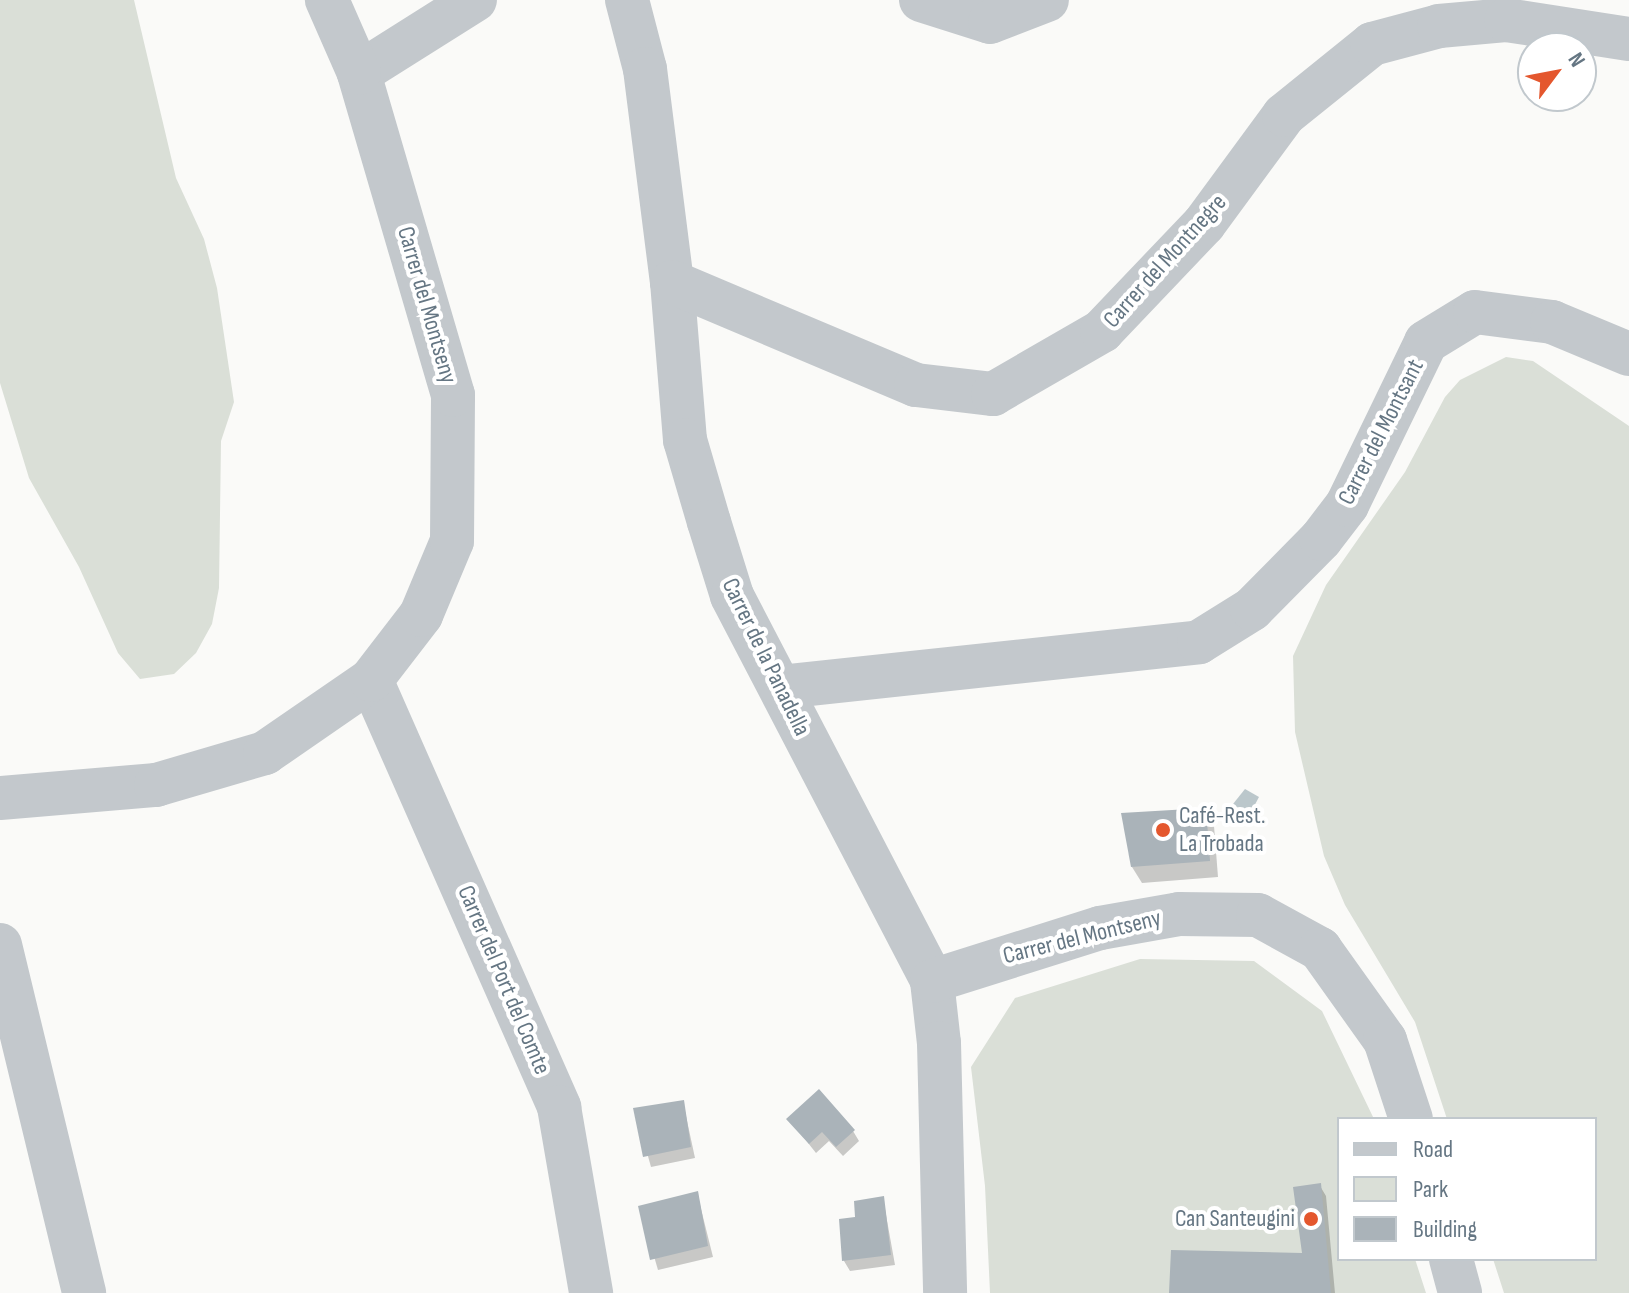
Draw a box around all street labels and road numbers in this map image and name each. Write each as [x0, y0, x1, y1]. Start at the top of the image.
street label: Carrer del Montnegre [1097, 188, 1233, 334]
street label: Carrer del Montseny [391, 223, 463, 387]
street label: Carrer del Montsant [1332, 354, 1430, 510]
street label: Carrer de la Panadella [715, 574, 817, 740]
street label: Carrer del Port del Comte [451, 881, 557, 1079]
street label: Carrer del Montseny [1000, 903, 1164, 971]

